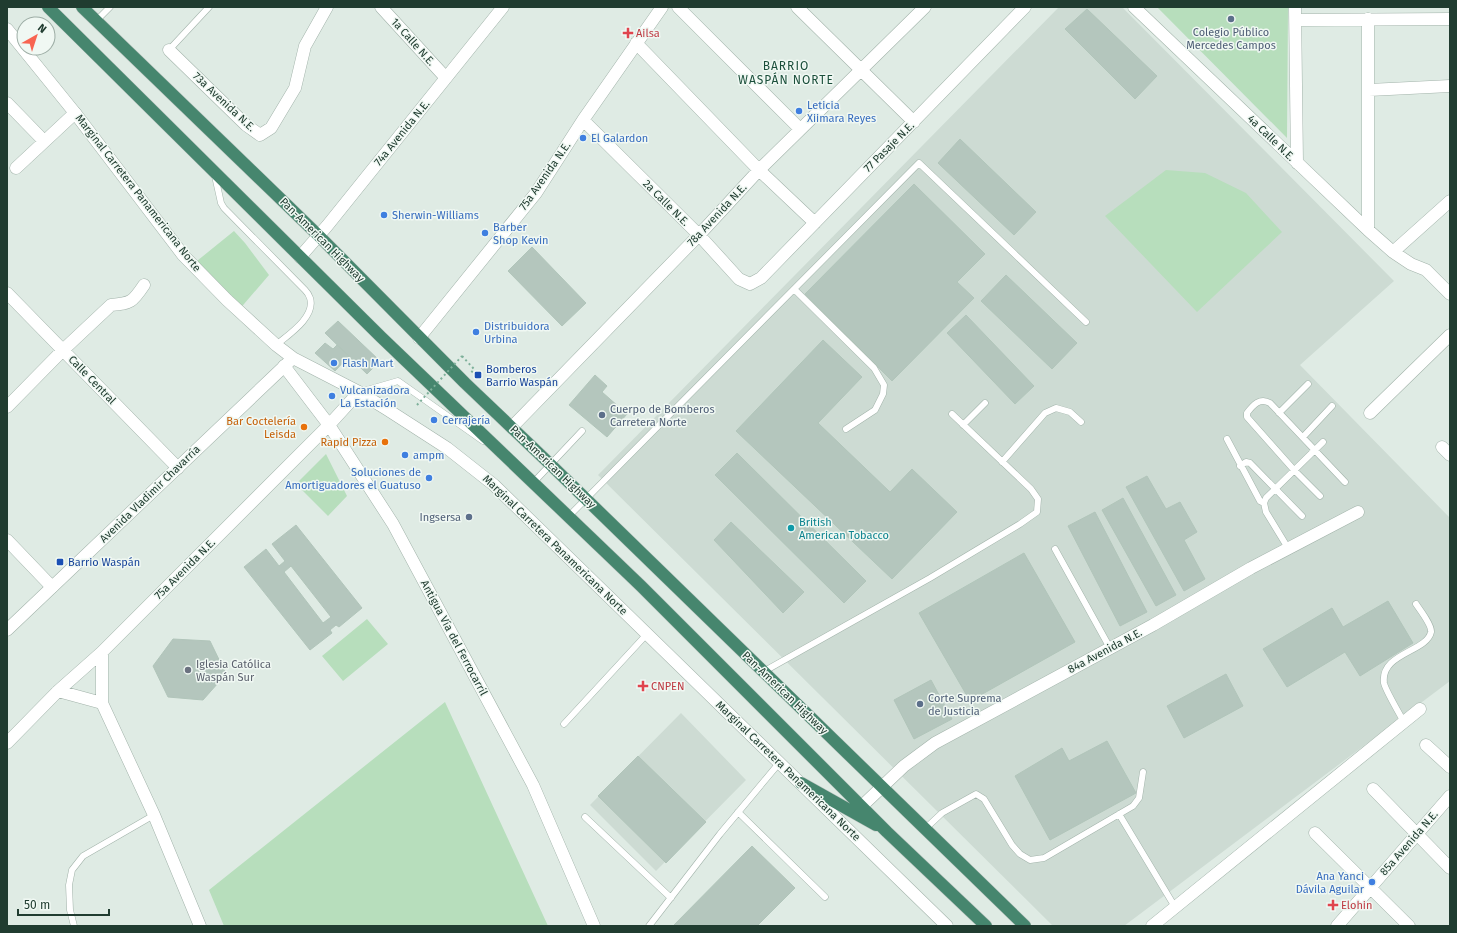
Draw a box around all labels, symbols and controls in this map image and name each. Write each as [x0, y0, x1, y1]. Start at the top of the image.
marker: Colegio Público Mercedes Campos [1226, 14, 1236, 24]
north arrow [16, 16, 56, 56]
street label: 1a Calle N.E. [388, 16, 438, 69]
text: N [35, 21, 49, 36]
place label: Colegio Público Mercedes Campos [1186, 26, 1276, 52]
place label: Ailsa [636, 27, 660, 40]
marker: Ailsa [623, 28, 633, 38]
district label: BARRIO WASPÁN NORTE [738, 59, 834, 87]
street label: 73a Avenida N.E. [190, 70, 258, 134]
street label: 74a Avenida N.E. [372, 97, 433, 168]
place label: Leticia Xiimara Reyes [807, 99, 876, 125]
marker: Leticia Xiimara Reyes [794, 106, 804, 116]
street label: Marginal Carretera Panamericana Norte [73, 112, 203, 274]
street label: 4a Calle N.E. [1245, 112, 1298, 164]
street label: 77 Pasaje N.E. [861, 119, 917, 175]
place label: El Galardon [591, 132, 648, 145]
marker: El Galardon [578, 133, 588, 143]
street label: 75a Avenida N.E. [517, 139, 574, 213]
street label: 2a Calle N.E. [640, 177, 692, 229]
street label: 78a Avenida N.E. [685, 181, 750, 249]
street label: Pan-American Highway [277, 195, 367, 285]
place label: Sherwin-Williams [392, 209, 479, 222]
marker: Sherwin-Williams [379, 210, 389, 220]
place label: Barber Shop Kevin [493, 221, 549, 247]
marker: Barber Shop Kevin [480, 228, 490, 238]
place label: Distribuidora Urbina [484, 320, 550, 346]
marker: Distribuidora Urbina [471, 327, 481, 337]
street label: Calle Central [66, 353, 118, 407]
place label: Flash Mart [342, 357, 394, 370]
marker: Flash Mart [329, 358, 339, 368]
place label: Bomberos Barrio Waspán [486, 363, 558, 389]
marker: Bomberos Barrio Waspán [473, 370, 483, 380]
place label: Vulcanizadora La Estación [340, 384, 410, 410]
marker: Vulcanizadora La Estación [327, 391, 337, 401]
place label: Cuerpo de Bomberos Carretera Norte [610, 403, 715, 429]
marker: Cuerpo de Bomberos Carretera Norte [597, 410, 607, 420]
place label: Cerrajería [442, 414, 490, 427]
place label: Bar Coctelería Leisda [226, 415, 296, 441]
marker: Cerrajería [429, 415, 439, 425]
marker: Bar Coctelería Leisda [299, 422, 309, 432]
street label: Pan-American Highway [508, 423, 599, 512]
place label: Rapid Pizza [320, 436, 377, 449]
marker: Rapid Pizza [380, 437, 390, 447]
street label: Avenida Vladimir Chavarría [97, 443, 203, 545]
place label: ampm [413, 449, 444, 462]
marker: ampm [400, 450, 410, 460]
place label: Soluciones de Amortiguadores el Guatuso [285, 466, 421, 492]
street label: Marginal Carretera Panamericana Norte [480, 472, 630, 618]
marker: Soluciones de Amortiguadores el Guatuso [424, 473, 434, 483]
place label: Ingsersa [419, 511, 461, 524]
marker: Ingsersa [464, 512, 474, 522]
place label: British American Tobacco [799, 516, 889, 542]
marker: British American Tobacco [786, 523, 796, 533]
street label: 75a Avenida N.E. [152, 536, 218, 602]
place label: Barrio Waspán [68, 556, 140, 569]
marker: Barrio Waspán [55, 557, 65, 567]
street label: Antigua Vía del Ferrocarril [418, 578, 490, 698]
street label: 84a Avenida N.E. [1066, 626, 1145, 676]
street label: Pan-American Highway [740, 649, 831, 738]
place label: Iglesia Católica Waspán Sur [196, 658, 271, 684]
marker: Iglesia Católica Waspán Sur [183, 665, 193, 675]
place label: CNPEN [651, 680, 684, 693]
marker: CNPEN [638, 681, 648, 691]
place label: Corte Suprema de Justicia [928, 692, 1002, 718]
street label: Marginal Carretera Panamericana Norte [713, 698, 863, 844]
marker: Corte Suprema de Justicia [915, 699, 925, 709]
street label: 85a Avenida N.E. [1377, 808, 1441, 878]
place label: Ana Yanci Dávila Aguilar [1296, 870, 1365, 896]
marker: Ana Yanci Dávila Aguilar [1367, 877, 1377, 887]
scale bar [18, 891, 109, 917]
text: 50 m [24, 898, 50, 912]
place label: Elohin [1341, 899, 1372, 912]
marker: Elohin [1328, 900, 1338, 910]

